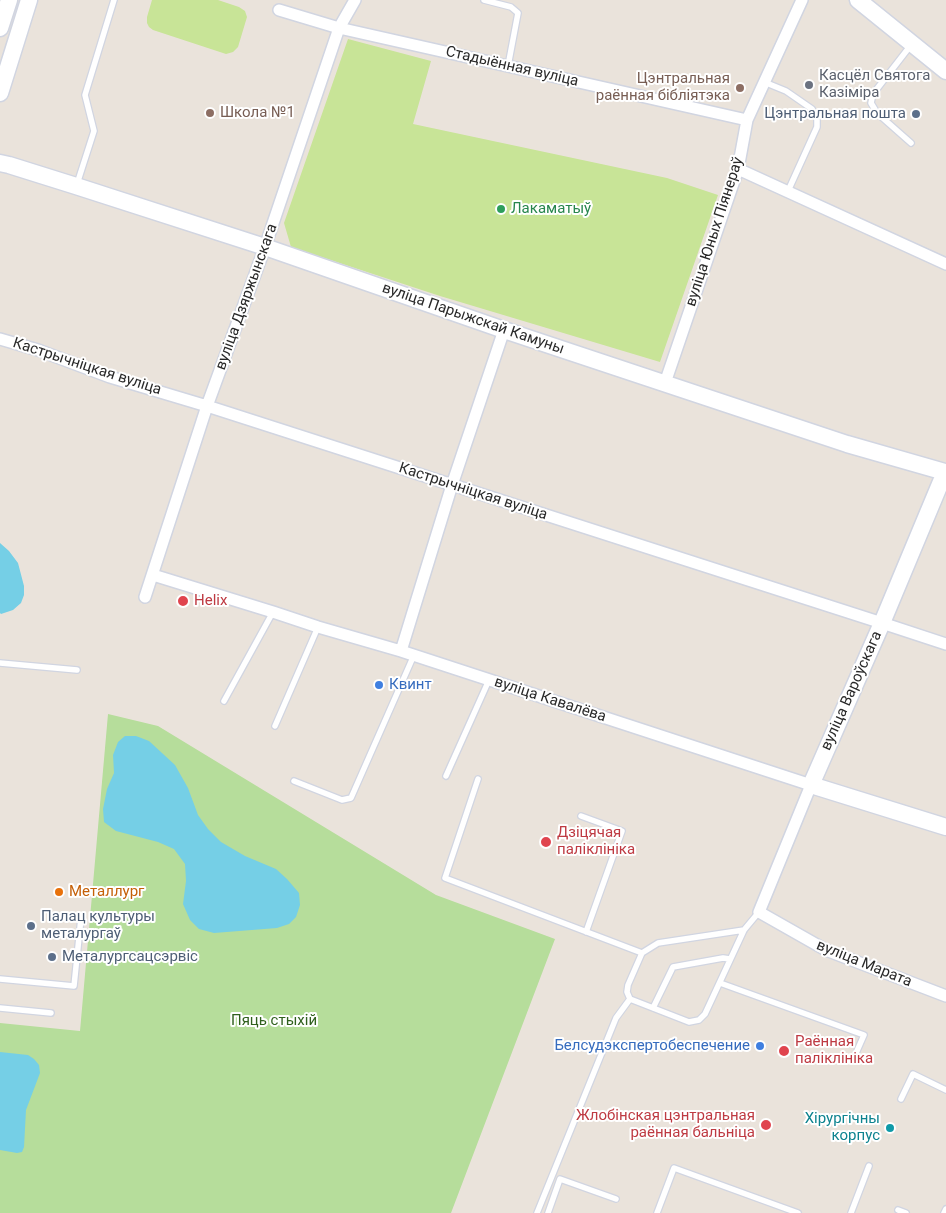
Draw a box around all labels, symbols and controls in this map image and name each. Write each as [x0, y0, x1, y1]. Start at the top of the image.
street label: Стадыённая вуліца [444, 43, 580, 91]
place label: Касцёл Святога Казіміра [819, 67, 930, 102]
place label: Цэнтральная раённая бібліятэка [596, 70, 730, 105]
marker: Касцёл Святога Казіміра [803, 79, 815, 91]
marker: Цэнтральная раённая бібліятэка [734, 82, 746, 94]
place label: Школа №1 [220, 104, 295, 122]
place label: Цэнтральная пошта [764, 105, 906, 123]
marker: Школа №1 [204, 107, 216, 119]
marker: Цэнтральная пошта [910, 108, 922, 120]
street label: вуліца Юных Піянераў [682, 155, 748, 309]
place label: Лакаматыў [511, 200, 591, 218]
marker: Лакаматыў [495, 203, 507, 215]
street label: вуліца Дзяржынскага [212, 221, 282, 373]
street label: вуліца Парыжскай Камуны [380, 279, 566, 359]
street label: Кастрычніцкая вуліца [10, 334, 164, 400]
street label: Кастрычніцкая вуліца [396, 459, 550, 525]
place label: Helix [194, 592, 227, 610]
marker: Helix [176, 594, 190, 608]
street label: вуліца Вароўскага [818, 629, 886, 753]
street label: вуліца Кавалёва [492, 673, 608, 727]
place label: Квинт [389, 676, 432, 694]
marker: Квинт [373, 679, 385, 691]
place label: Дзіцячая паліклініка [557, 824, 635, 859]
marker: Дзіцячая паліклініка [539, 835, 553, 849]
place label: Металлург [69, 883, 144, 901]
marker: Металлург [53, 886, 65, 898]
place label: Палац культуры металургаў [41, 908, 155, 943]
marker: Палац культуры металургаў [25, 920, 37, 932]
street label: вуліца Марата [814, 937, 914, 991]
place label: Металургсацсэрвіс [62, 948, 198, 966]
marker: Металургсацсэрвіс [46, 951, 58, 963]
park label: Пяць стыхій [231, 1012, 317, 1030]
place label: Раённая паліклініка [795, 1033, 873, 1068]
place label: Белсудэкспертобеспечение [554, 1037, 750, 1055]
marker: Белсудэкспертобеспечение [754, 1040, 766, 1052]
marker: Раённая паліклініка [777, 1044, 791, 1058]
place label: Жлобінская цэнтральная раённая бальніца [576, 1107, 755, 1142]
place label: Хірургічны корпус [805, 1110, 880, 1145]
marker: Жлобінская цэнтральная раённая бальніца [759, 1118, 773, 1132]
marker: Хірургічны корпус [884, 1122, 896, 1134]

